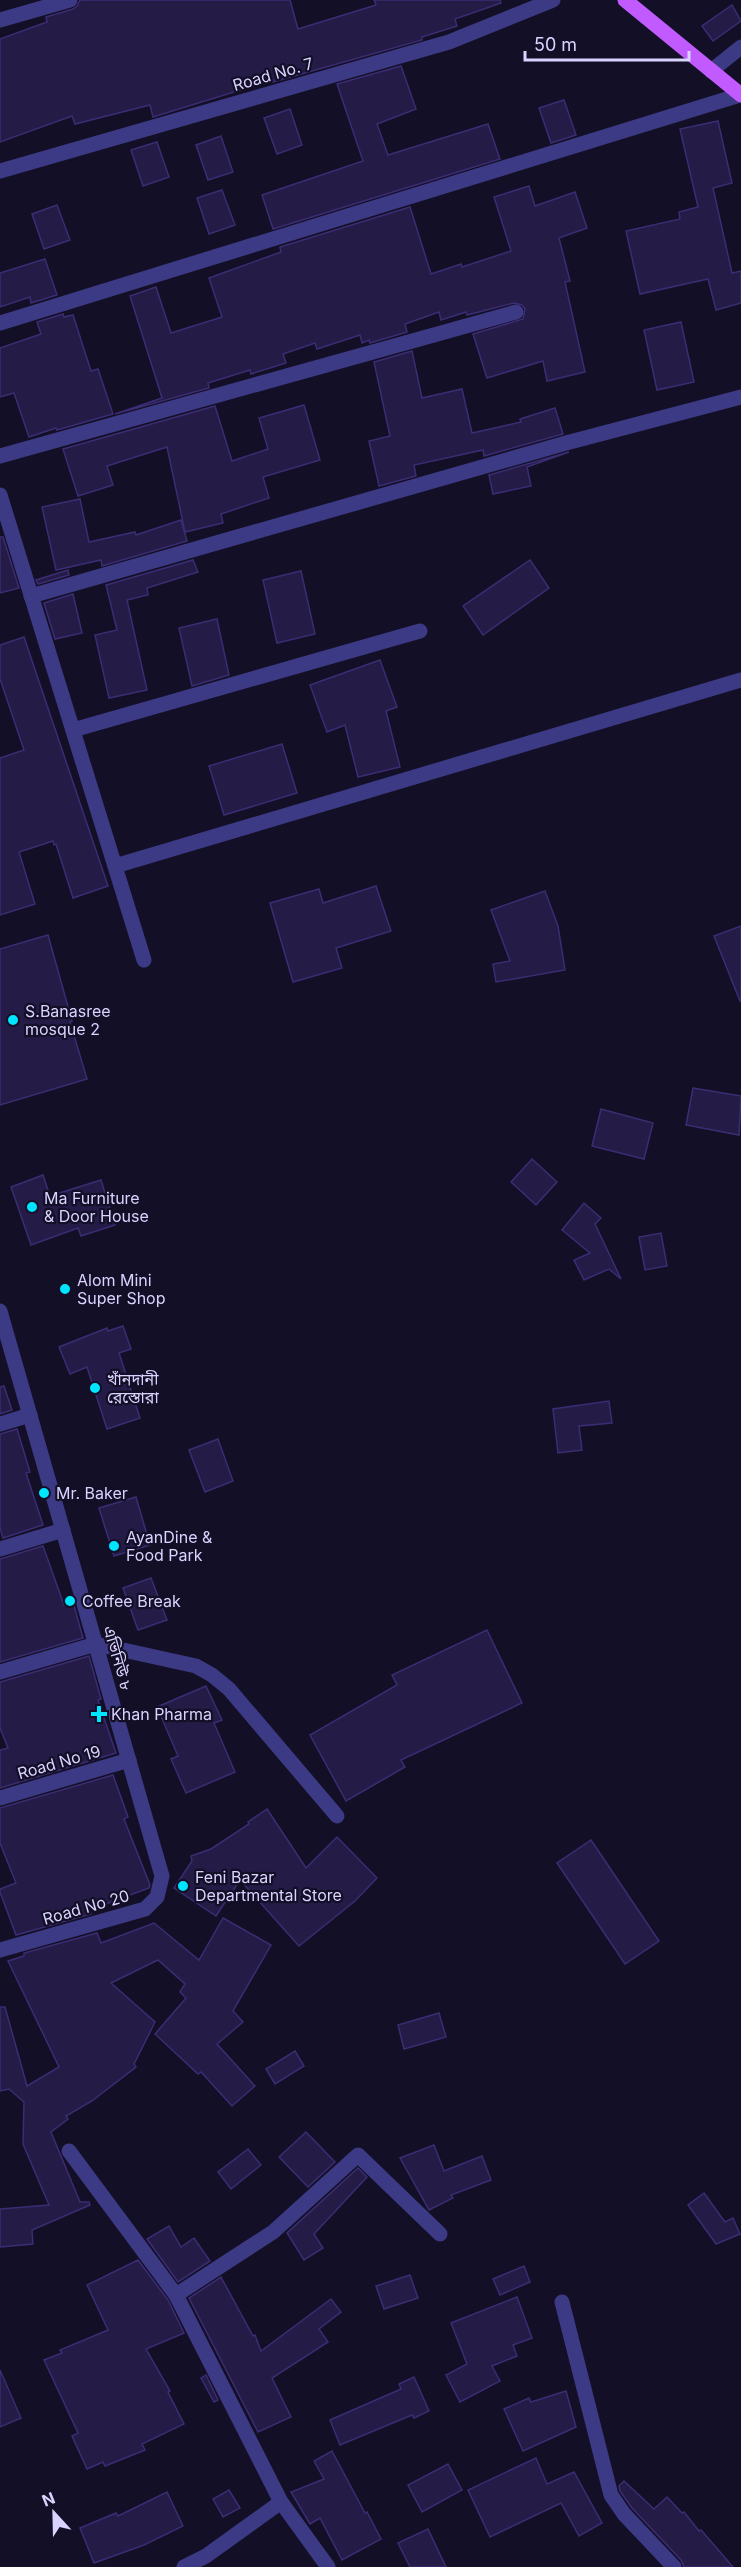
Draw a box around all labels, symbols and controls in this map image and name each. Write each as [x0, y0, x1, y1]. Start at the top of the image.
scale bar [525, 24, 688, 62]
text: 50 m [534, 34, 577, 55]
street label: Road No. 7 [230, 53, 316, 95]
place label: S.Banasree mosque 2 [25, 1001, 111, 1039]
marker: S.Banasree mosque 2 [6, 1013, 20, 1027]
place label: Ma Furniture & Door House [44, 1188, 149, 1226]
marker: Ma Furniture & Door House [25, 1200, 39, 1214]
place label: Alom Mini Super Shop [77, 1270, 166, 1308]
marker: Alom Mini Super Shop [58, 1282, 72, 1296]
place label: খাঁনদানী রেস্তোরা [107, 1369, 159, 1407]
marker: খাঁনদানী রেস্তোরা [88, 1381, 102, 1395]
place label: Mr. Baker [56, 1483, 128, 1503]
marker: Mr. Baker [37, 1486, 51, 1500]
place label: AyanDine & Food Park [126, 1527, 213, 1565]
marker: AyanDine & Food Park [107, 1539, 121, 1553]
place label: Coffee Break [82, 1591, 181, 1611]
marker: Coffee Break [63, 1594, 77, 1608]
street label: এভিনিউ ৮ [99, 1623, 137, 1693]
place label: Khan Pharma [111, 1704, 212, 1724]
marker: Khan Pharma [92, 1707, 106, 1721]
street label: Road No 19 [15, 1741, 103, 1783]
place label: Feni Bazar Departmental Store [195, 1867, 342, 1905]
marker: Feni Bazar Departmental Store [176, 1879, 190, 1893]
street label: Road No 20 [40, 1885, 132, 1929]
north arrow [24, 2483, 84, 2543]
text: N [39, 2488, 58, 2511]

